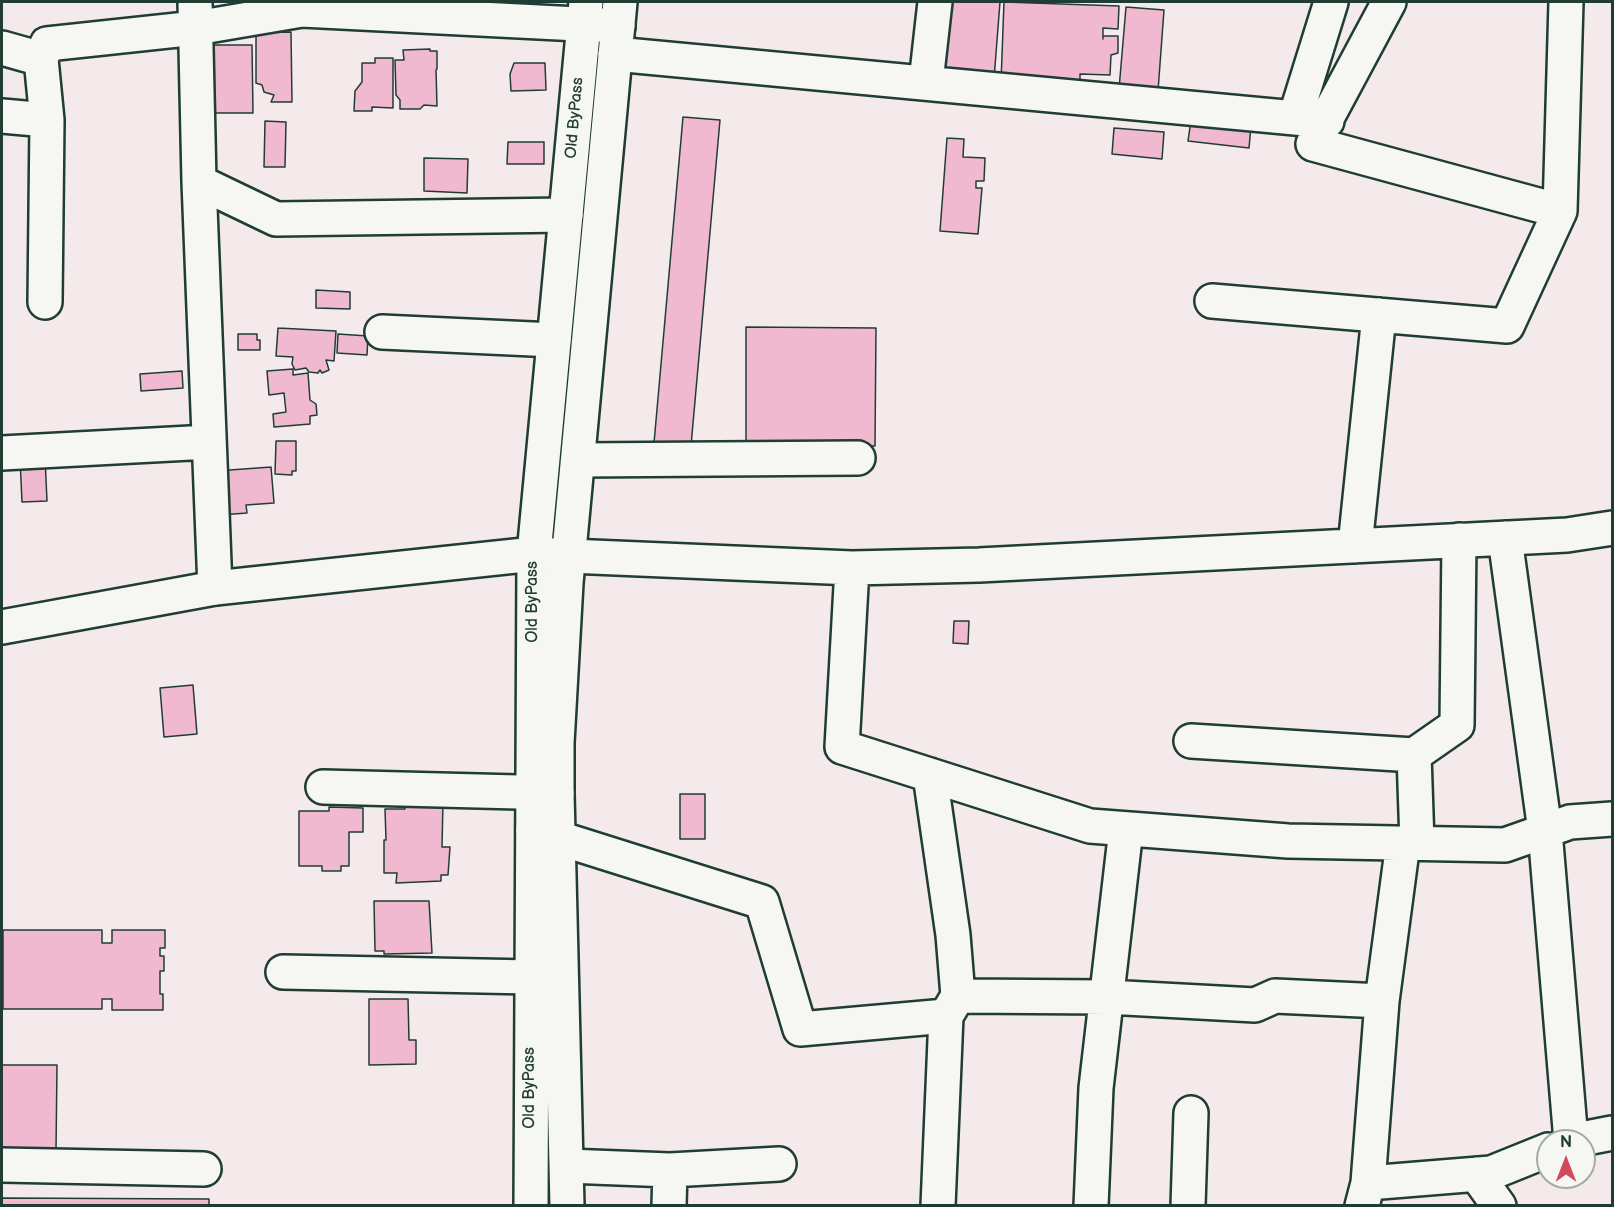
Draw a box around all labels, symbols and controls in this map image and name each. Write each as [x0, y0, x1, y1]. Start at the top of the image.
street label: Old ByPass [562, 76, 588, 160]
street label: Old ByPass [523, 561, 543, 643]
street label: Old ByPass [520, 1047, 540, 1129]
north arrow [1536, 1129, 1596, 1189]
text: N [1560, 1133, 1572, 1152]

